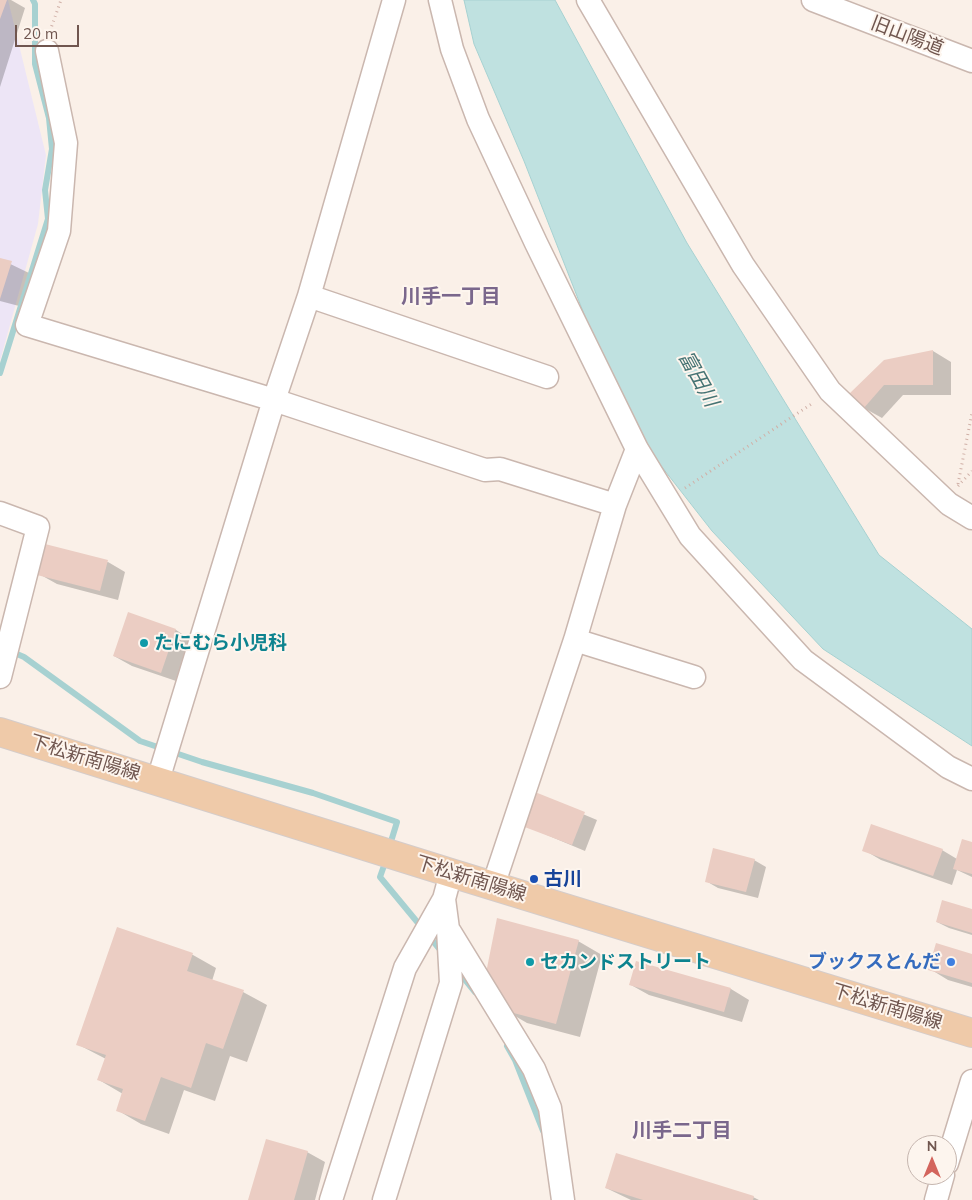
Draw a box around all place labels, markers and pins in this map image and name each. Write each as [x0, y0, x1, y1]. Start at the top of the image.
place label: たにむら小児科 [154, 632, 287, 654]
marker: たにむら小児科 [138, 637, 150, 649]
place label: 古川 [544, 868, 582, 890]
marker: 古川 [528, 873, 540, 885]
place label: セカンドストリート [540, 951, 711, 973]
place label: ブックスとんだ [808, 951, 941, 973]
marker: セカンドストリート [524, 956, 536, 968]
marker: ブックスとんだ [945, 956, 957, 968]

